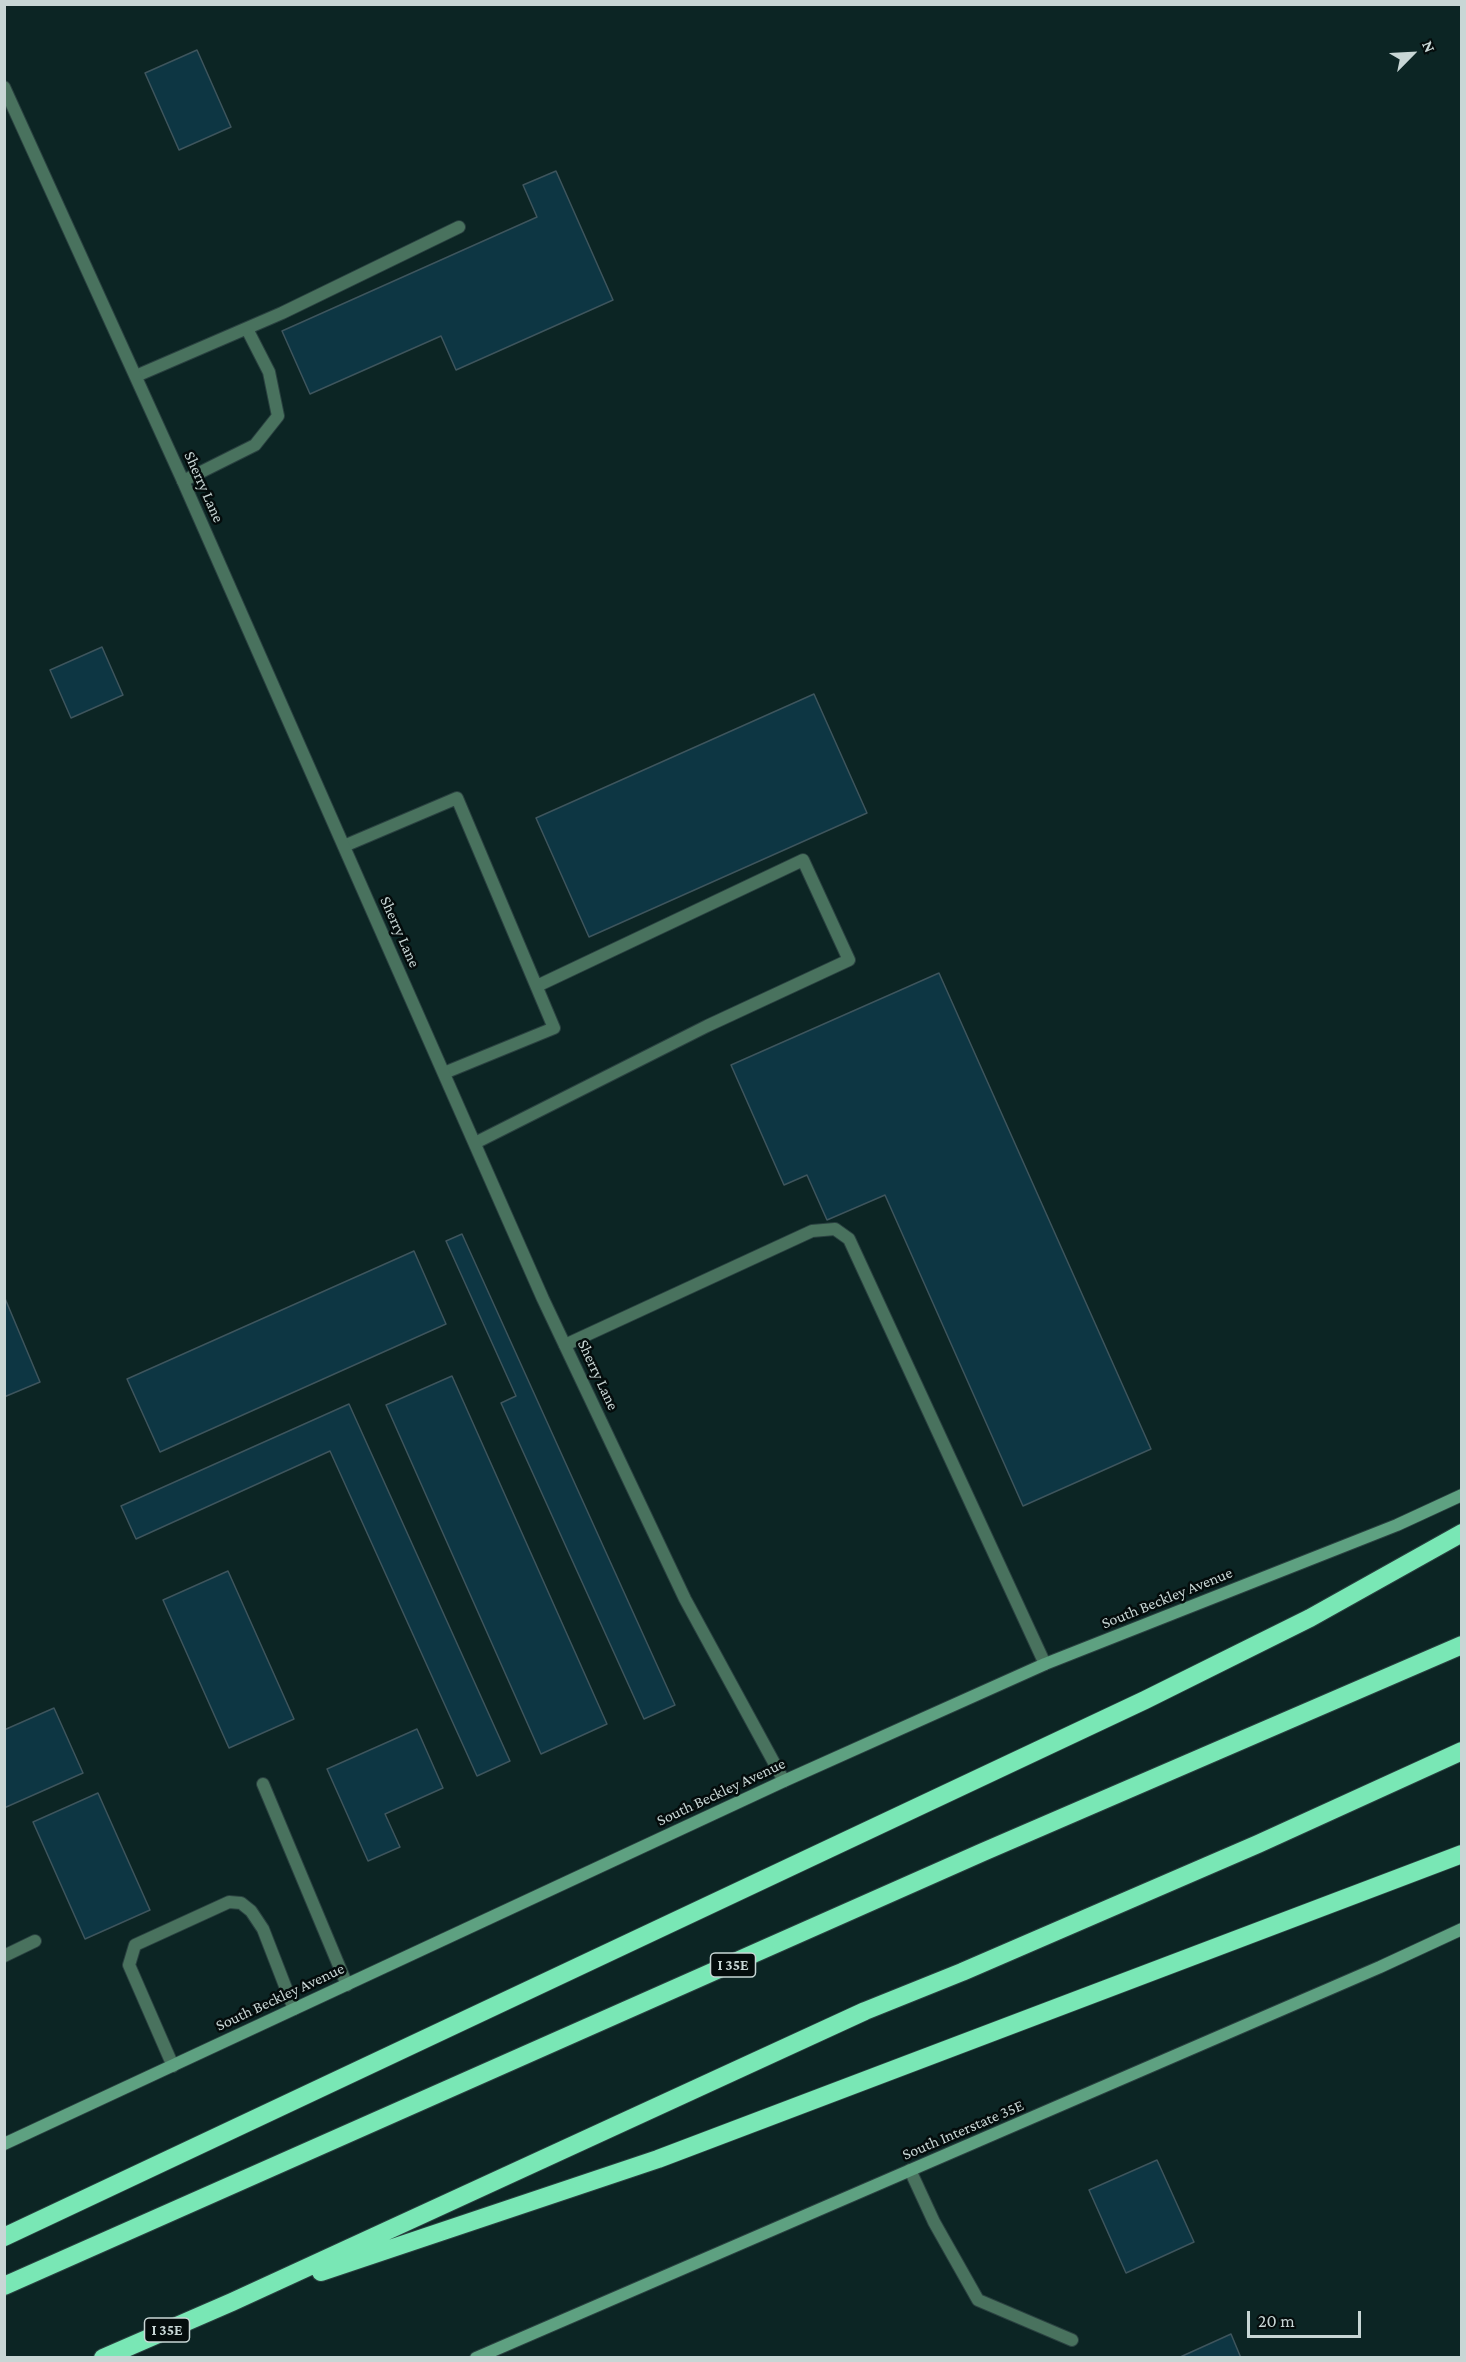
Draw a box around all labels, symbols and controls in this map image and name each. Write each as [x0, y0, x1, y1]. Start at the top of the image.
north arrow [1382, 24, 1442, 84]
text: N [1419, 38, 1439, 55]
street label: Sherry Lane [180, 448, 228, 526]
street label: Sherry Lane [376, 893, 424, 971]
street label: Sherry Lane [573, 1337, 623, 1413]
street label: South Beckley Avenue [1099, 1563, 1235, 1633]
street label: South Beckley Avenue [654, 1754, 788, 1830]
road number: I 35E [710, 1953, 756, 1977]
street label: South Beckley Avenue [213, 1959, 347, 2035]
street label: South Interstate 35E [899, 2096, 1027, 2164]
scale bar [1250, 2299, 1364, 2337]
text: 20 m [1258, 2311, 1295, 2331]
road number: I 35E [144, 2318, 190, 2342]

